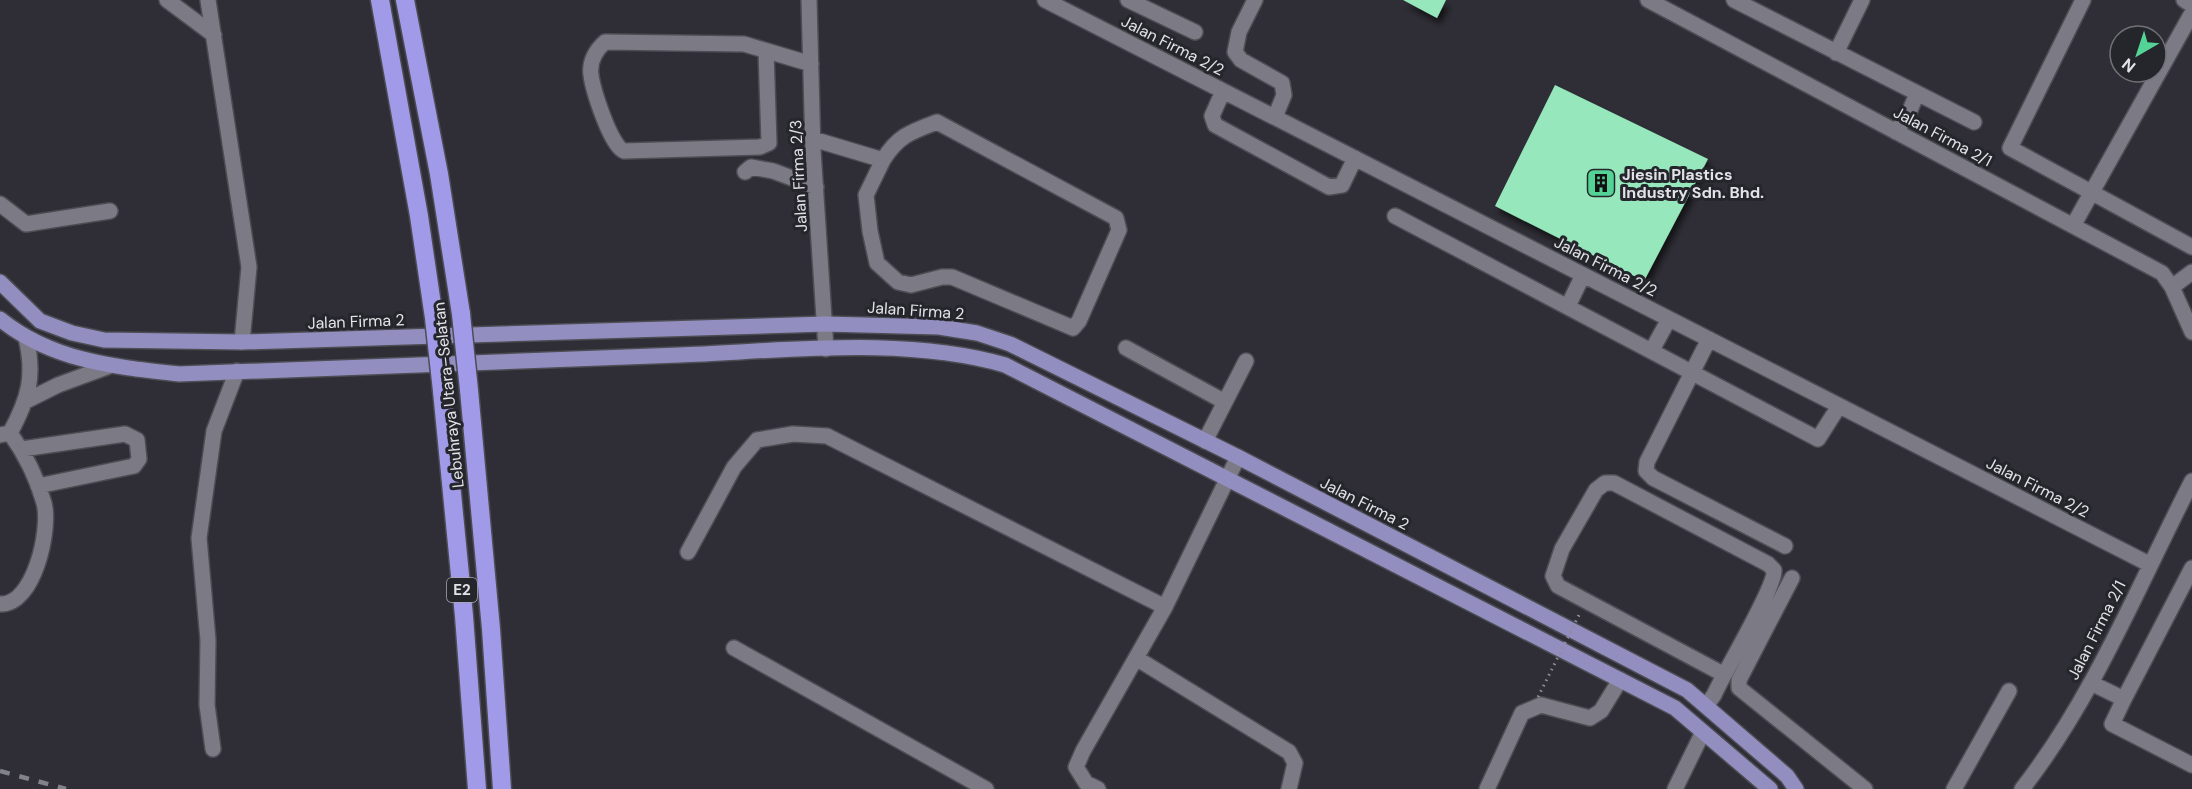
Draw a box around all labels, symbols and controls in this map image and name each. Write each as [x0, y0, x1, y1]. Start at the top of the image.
street label: Jalan Firma 2/2 [1118, 11, 1228, 80]
north arrow [2108, 24, 2168, 84]
text: N [2118, 53, 2140, 77]
street label: Jalan Firma 2/1 [1890, 102, 1996, 171]
street label: Jalan Firma 2/3 [785, 119, 812, 233]
place label: Jiesin Plastics Industry Sdn. Bhd. [1622, 164, 1764, 203]
building icon: Jiesin Plastics Industry Sdn. Bhd. [1585, 167, 1617, 199]
street label: Jalan Firma 2/2 [1551, 232, 1661, 301]
street label: Jalan Firma 2 [867, 297, 965, 324]
street label: Lebuhraya Utara–Selatan [428, 301, 469, 489]
street label: Jalan Firma 2 [307, 309, 405, 334]
street label: Jalan Firma 2/2 [1983, 453, 2093, 522]
street label: Jalan Firma 2 [1317, 472, 1413, 535]
street label: Jalan Firma 2/1 [2062, 577, 2130, 683]
road number: E2 [447, 578, 477, 602]

